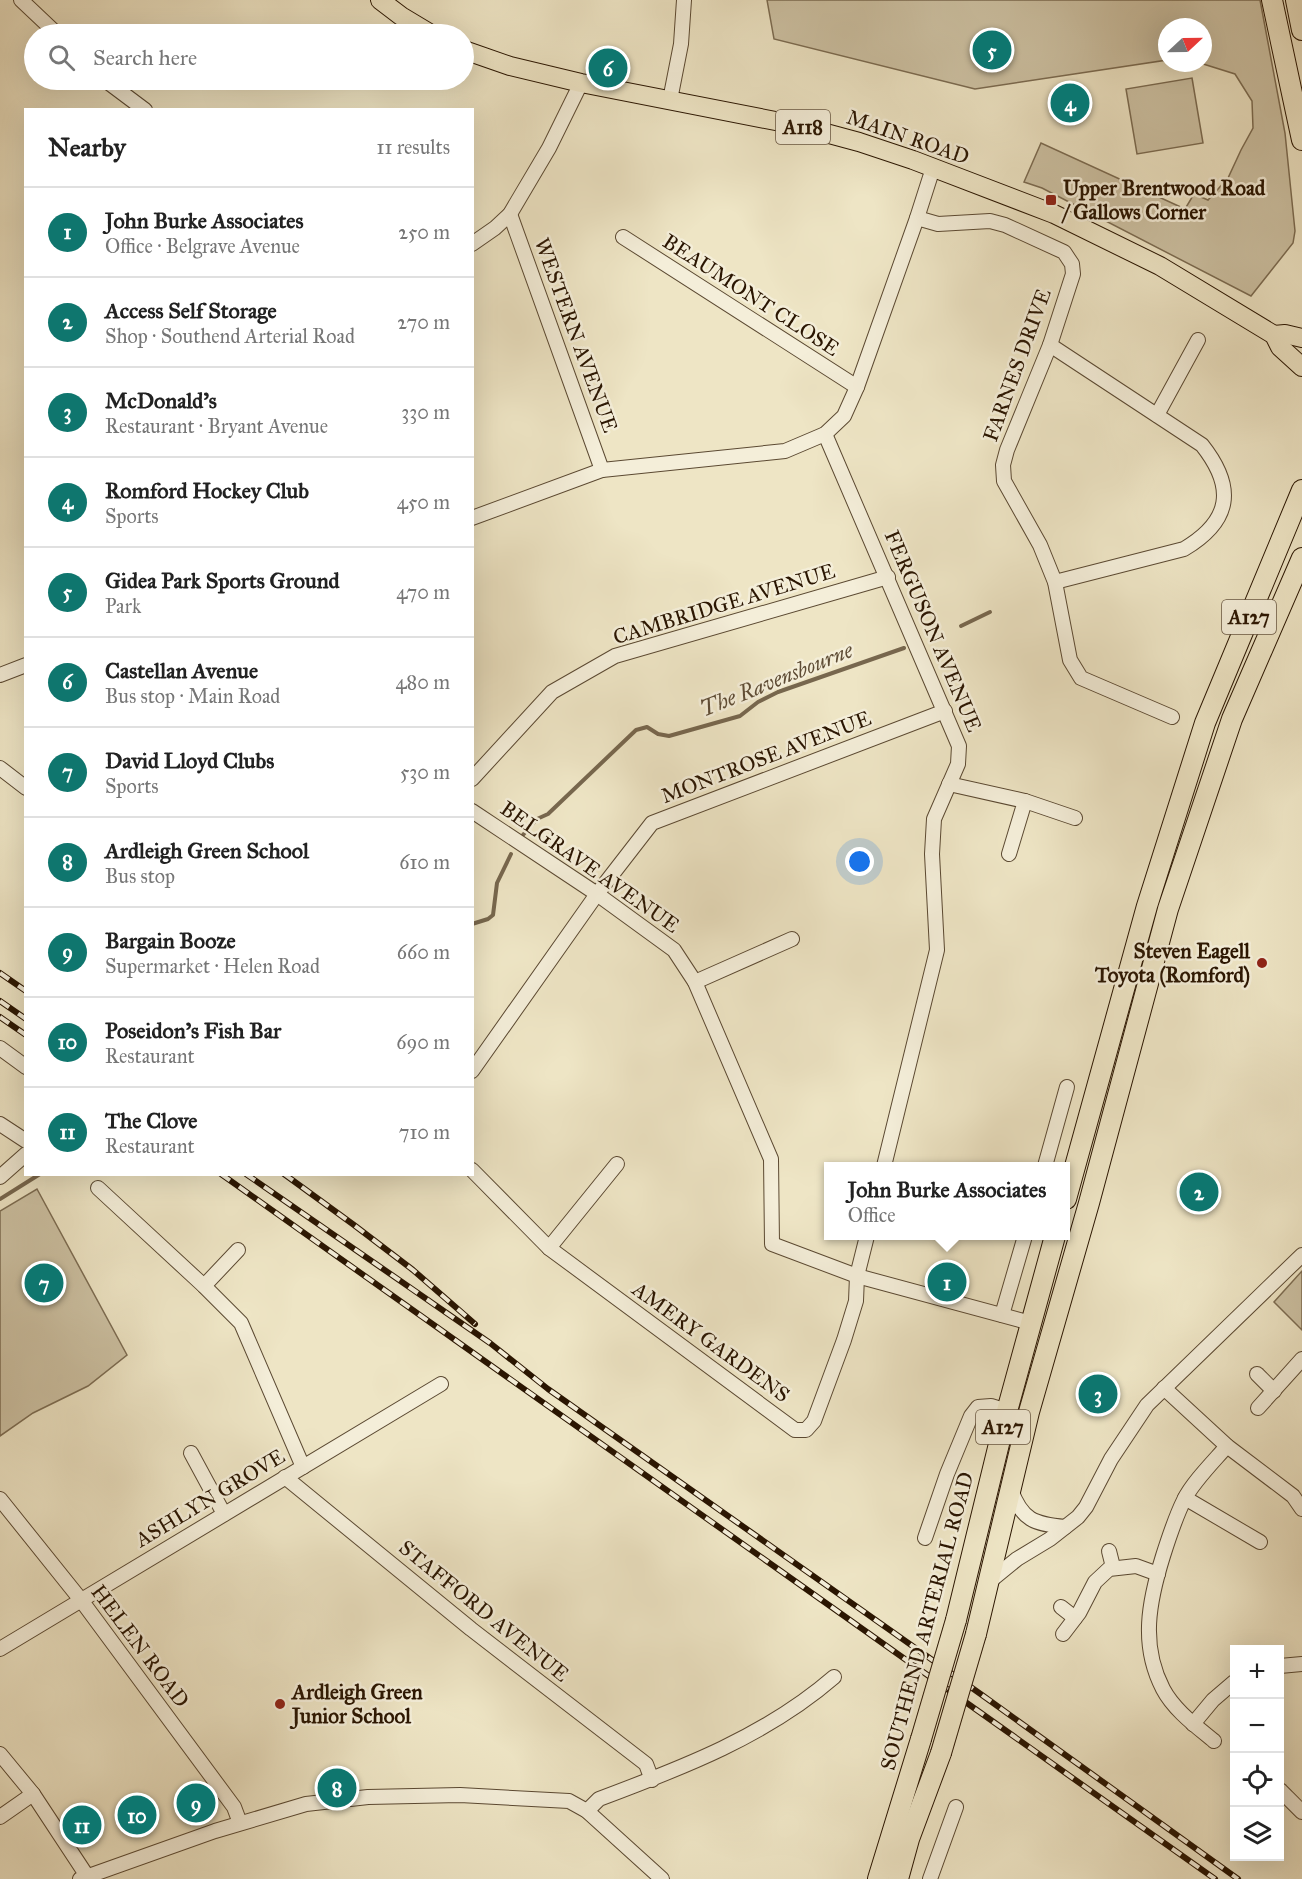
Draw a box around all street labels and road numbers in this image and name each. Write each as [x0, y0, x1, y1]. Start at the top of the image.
street label: MAIN ROAD [843, 104, 973, 170]
road number: A118 [776, 110, 830, 144]
street label: BEAUMONT CLOSE [658, 228, 844, 362]
street label: WESTERN AVENUE [529, 234, 623, 436]
street label: FARNES DRIVE [977, 285, 1057, 445]
street label: FERGUSON AVENUE [879, 526, 987, 736]
street label: CAMBRIDGE AVENUE [610, 558, 838, 650]
road number: A127 [1222, 600, 1276, 634]
street label: MONTROSE AVENUE [657, 705, 875, 809]
street label: BELGRAVE AVENUE [495, 795, 685, 939]
street label: AMERY GARDENS [626, 1276, 795, 1408]
road number: A127 [976, 1410, 1030, 1444]
street label: ASHLYN GROVE [130, 1443, 290, 1553]
street label: SOUTHEND ARTERIAL ROAD [875, 1469, 979, 1773]
street label: STAFFORD AVENUE [394, 1535, 574, 1687]
street label: HELEN ROAD [85, 1580, 195, 1712]

